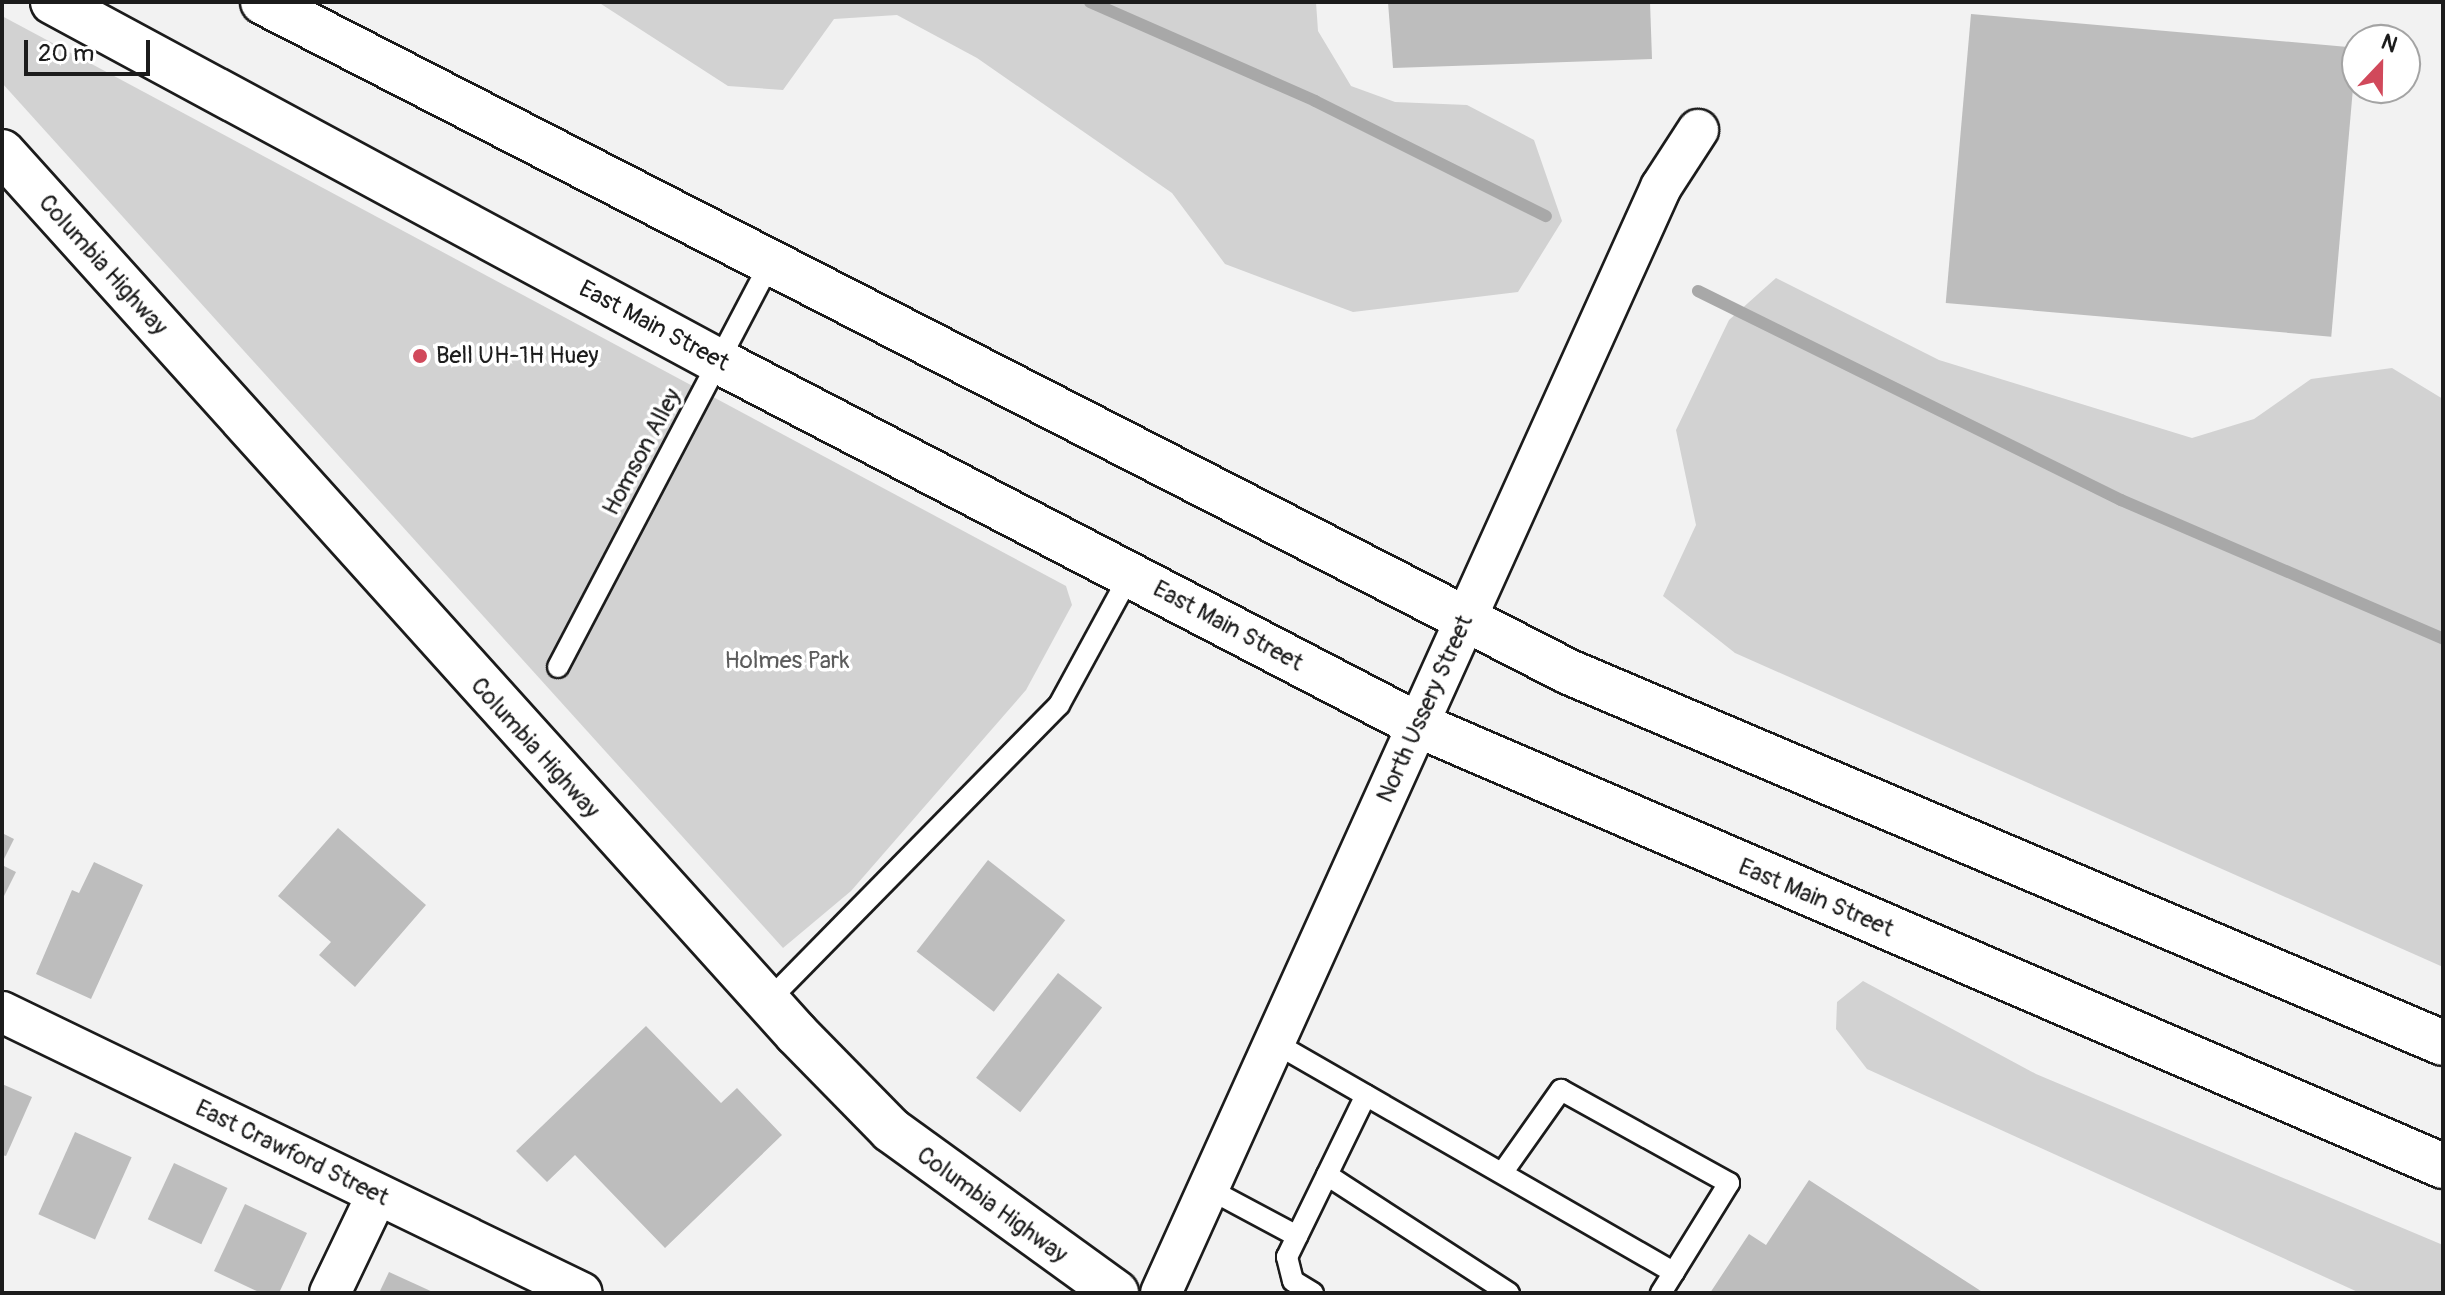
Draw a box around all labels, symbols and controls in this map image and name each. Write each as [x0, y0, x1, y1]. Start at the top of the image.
scale bar [28, 24, 154, 74]
north arrow [2341, 24, 2421, 104]
text: N [2377, 28, 2401, 59]
text: 20 m [38, 39, 94, 68]
street label: Columbia Highway [32, 189, 174, 341]
street label: East Main Street [574, 274, 734, 378]
place label: Bell UH-1H Huey [436, 342, 598, 370]
marker: Bell UH-1H Huey [411, 347, 429, 365]
street label: Homson Alley [597, 384, 687, 520]
street label: East Main Street [1148, 574, 1308, 678]
street label: North Ussery Street [1371, 611, 1479, 807]
park label: Holmes Park [725, 647, 849, 675]
street label: Columbia Highway [464, 672, 606, 824]
street label: East Main Street [1734, 852, 1898, 944]
street label: East Crawford Street [191, 1094, 393, 1212]
street label: Columbia Highway [911, 1141, 1073, 1269]

